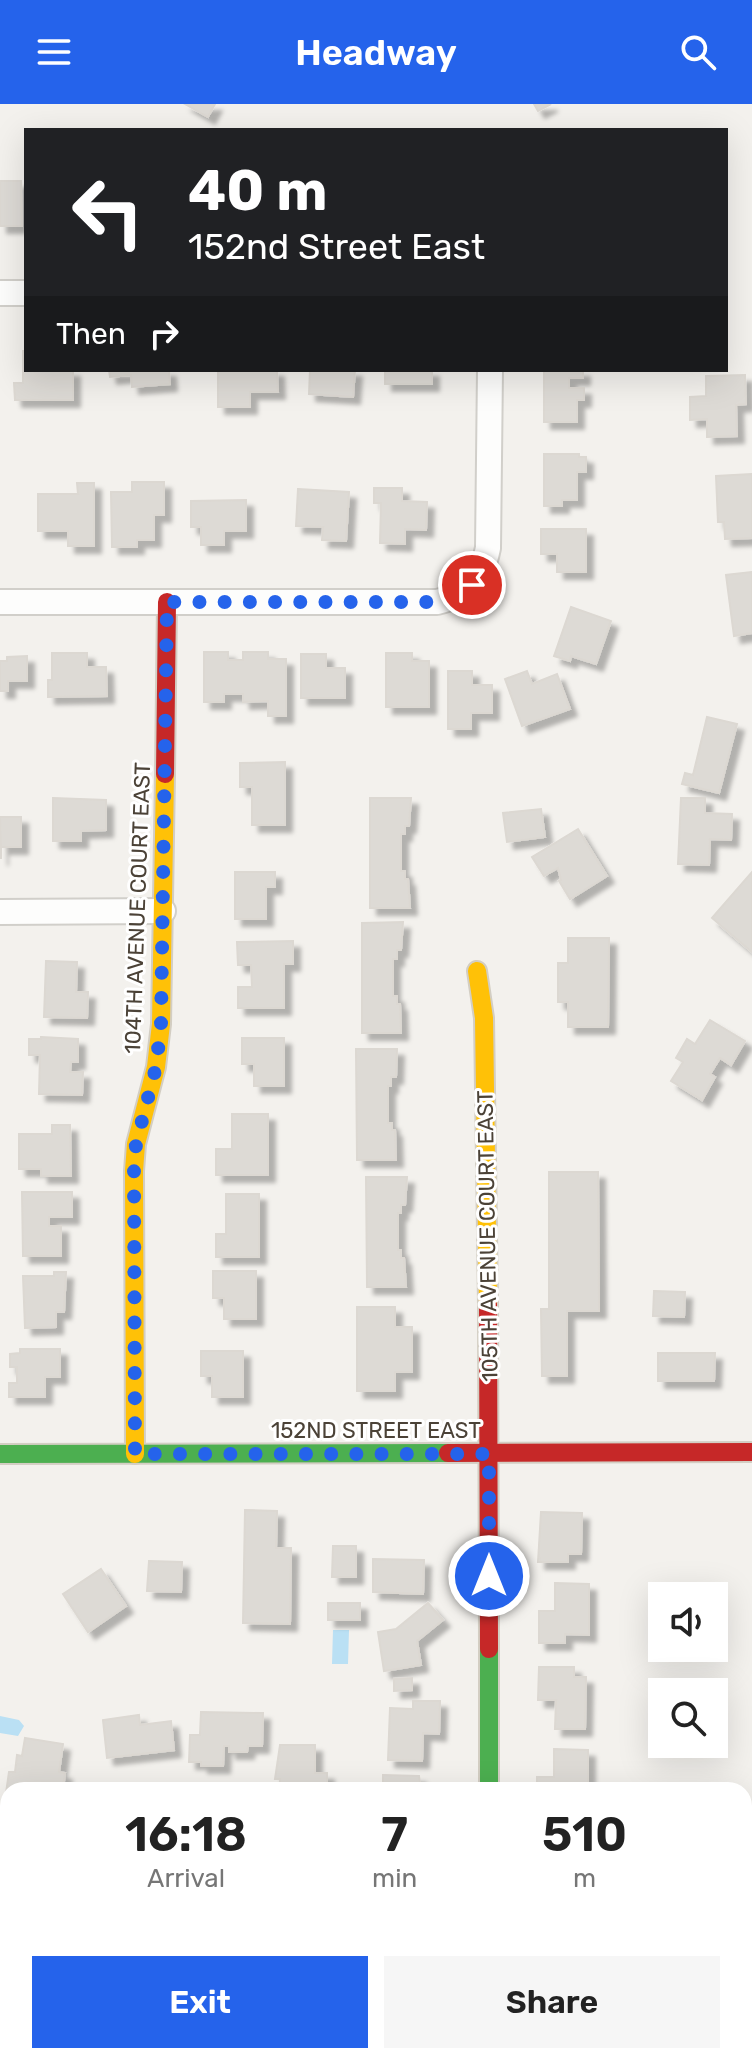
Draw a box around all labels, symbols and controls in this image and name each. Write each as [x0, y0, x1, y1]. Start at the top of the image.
icon: menu [32, 30, 76, 74]
icon: search [676, 30, 720, 74]
text: Headway [295, 31, 457, 74]
text: 40 m [188, 158, 328, 224]
icon: left [56, 160, 160, 264]
text: 152nd Street East [188, 225, 485, 268]
icon: right [142, 312, 186, 356]
text: Then [56, 316, 126, 352]
pin [438, 551, 506, 619]
icon: arrive [450, 563, 494, 607]
street label: 104TH AVENUE COURT EAST [119, 762, 156, 1054]
street label: 105TH AVENUE COURT EAST [471, 1090, 504, 1382]
street label: 152ND STREET EAST [271, 1417, 481, 1444]
position arrow [447, 1534, 531, 1618]
map controls [648, 1582, 728, 1758]
button: sound [648, 1582, 728, 1662]
button: search [648, 1678, 728, 1758]
text: 16:18 [125, 1806, 247, 1863]
text: 7 [381, 1806, 408, 1863]
text: 510 [542, 1806, 627, 1863]
text: Arrival [147, 1863, 225, 1894]
text: min [372, 1863, 417, 1894]
text: m [573, 1863, 596, 1894]
button: Exit [32, 1956, 368, 2048]
button: Share [384, 1956, 720, 2048]

